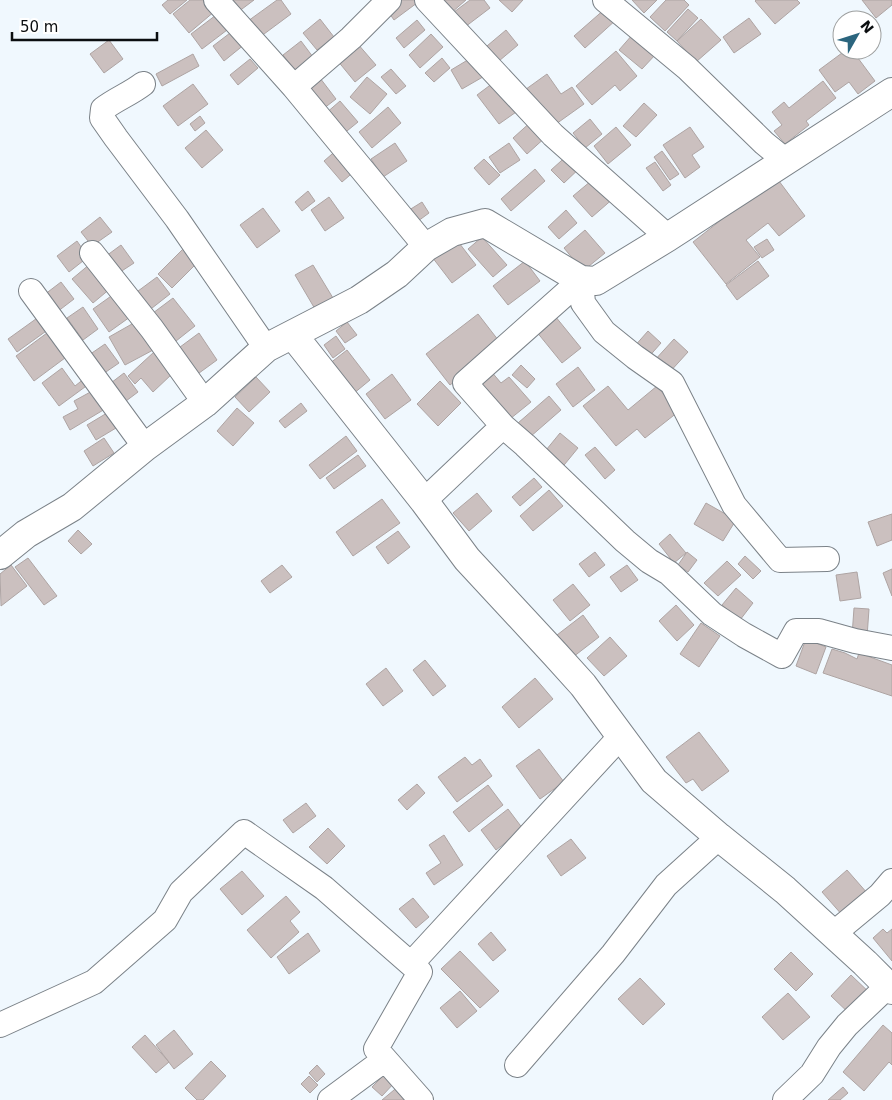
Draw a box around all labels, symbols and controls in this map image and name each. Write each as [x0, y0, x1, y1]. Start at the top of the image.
scale bar [12, 10, 158, 42]
north arrow [832, 10, 882, 60]
text: N [857, 17, 877, 36]
text: 50 m [20, 18, 58, 36]

